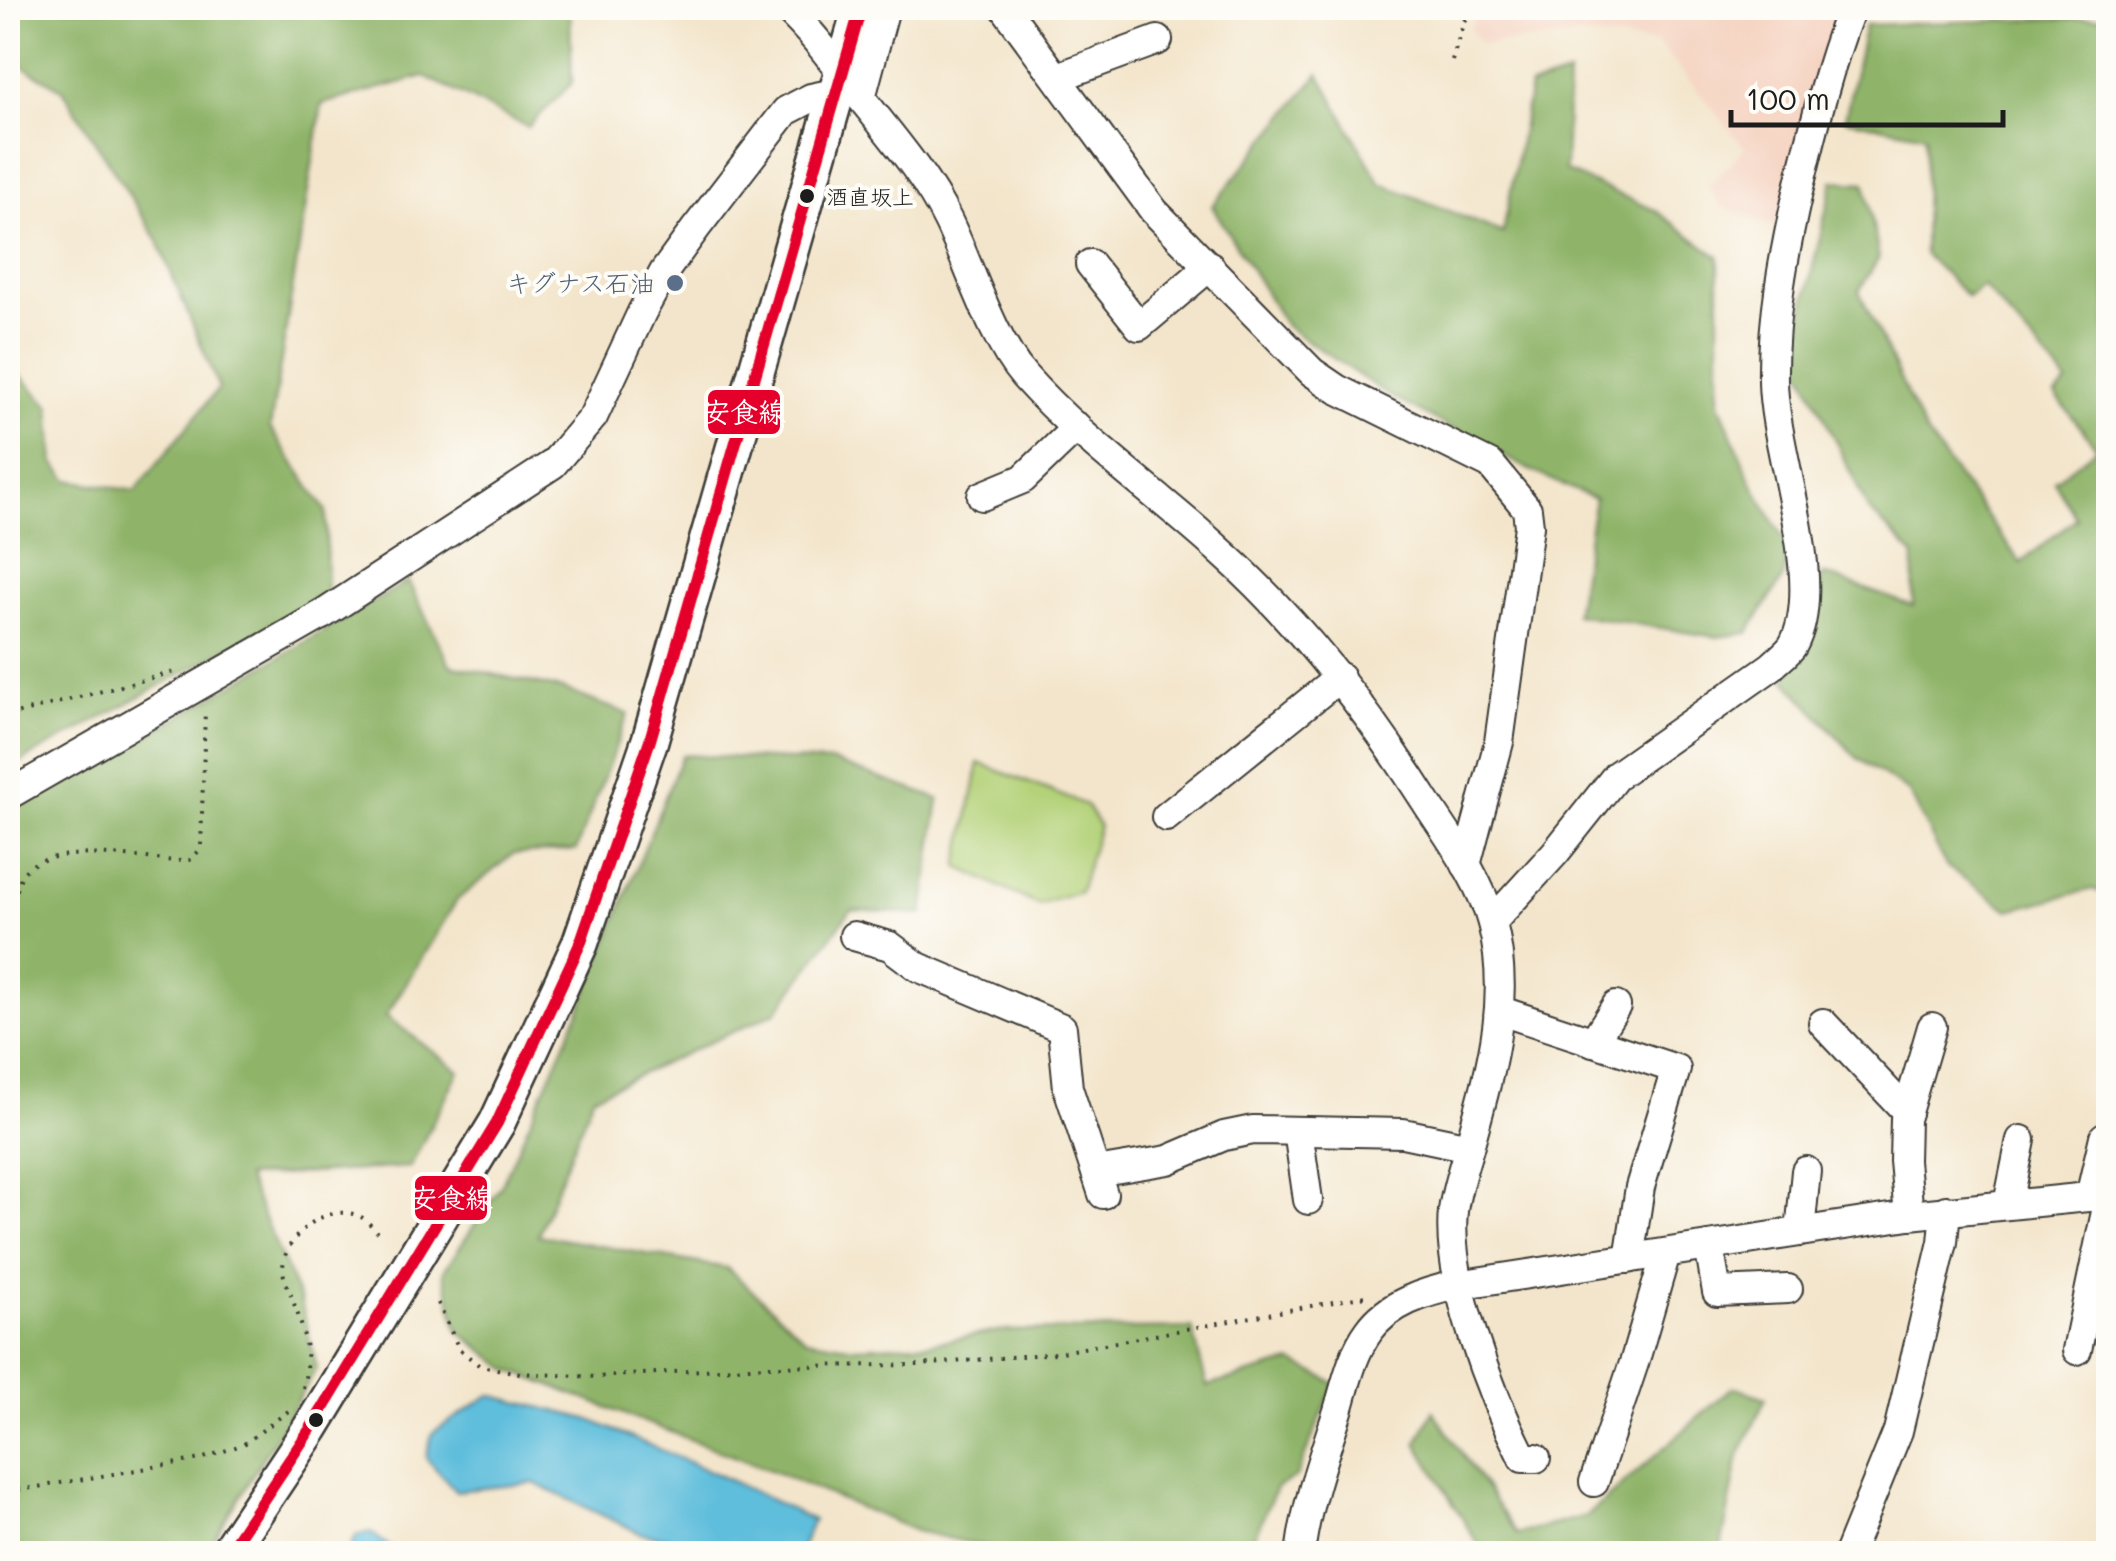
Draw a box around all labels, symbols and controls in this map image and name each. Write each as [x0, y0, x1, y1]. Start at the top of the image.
scale bar [1731, 65, 2004, 127]
text: 100 m [1746, 78, 1830, 118]
place label: 酒直坂上 [826, 182, 914, 211]
marker: 酒直坂上 [797, 186, 817, 206]
place label: キグナス石油 [506, 266, 655, 298]
marker: キグナス石油 [664, 272, 686, 294]
line badge: 安食線 [706, 388, 782, 436]
text: 安食線 [702, 393, 786, 429]
line badge: 安食線 [413, 1174, 489, 1222]
text: 安食線 [409, 1179, 493, 1215]
unlabelled marker [306, 1410, 326, 1430]

